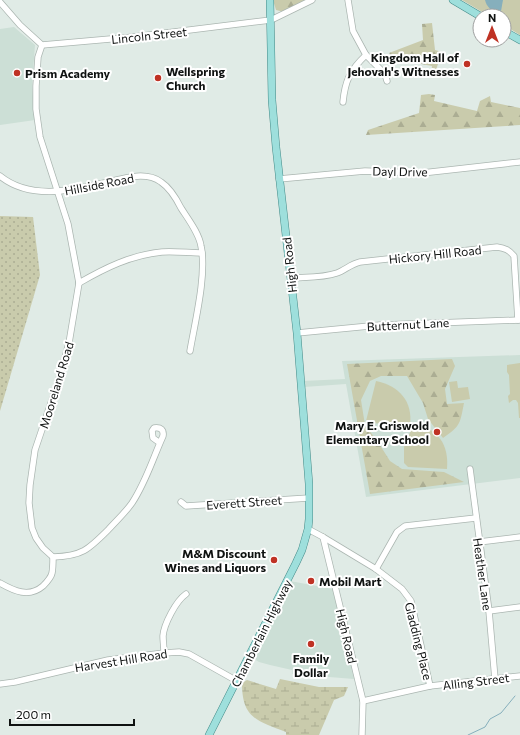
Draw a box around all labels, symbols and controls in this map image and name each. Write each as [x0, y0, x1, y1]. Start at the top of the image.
north arrow [472, 8, 512, 48]
text: N [488, 11, 496, 24]
street label: Lincoln Street [110, 24, 188, 46]
place label: Kingdom Hall of Jehovah's Witnesses [347, 50, 459, 79]
marker: Kingdom Hall of Jehovah's Witnesses [462, 59, 472, 69]
place label: Wellspring Church [166, 64, 226, 92]
place label: Prism Academy [25, 66, 111, 80]
marker: Prism Academy [12, 68, 22, 78]
marker: Wellspring Church [153, 73, 163, 83]
street label: Dayl Drive [372, 164, 428, 178]
street label: Hillside Road [63, 170, 135, 198]
street label: High Road [279, 236, 299, 293]
street label: Hickory Hill Road [388, 242, 482, 266]
street label: Butternut Lane [366, 315, 450, 333]
street label: Mooreland Road [36, 340, 76, 430]
place label: Mary E. Griswold Elementary School [326, 418, 429, 446]
marker: Mary E. Griswold Elementary School [432, 427, 442, 437]
street label: Everett Street [206, 492, 283, 512]
street label: Heather Lane [471, 537, 495, 611]
place label: M&M Discount Wines and Liquors [165, 546, 266, 574]
marker: M&M Discount Wines and Liquors [269, 555, 279, 565]
place label: Mobil Mart [319, 574, 381, 588]
marker: Mobil Mart [306, 576, 316, 586]
street label: Chamberlain Highway [228, 577, 294, 689]
street label: Gladding Place [403, 601, 435, 681]
street label: High Road [334, 607, 360, 665]
marker: Family Dollar [306, 639, 316, 649]
street label: Harvest Hill Road [74, 646, 168, 674]
place label: Family Dollar [293, 651, 330, 679]
street label: Alling Street [442, 670, 510, 692]
scale bar [10, 701, 134, 727]
text: 200 m [16, 707, 51, 721]

